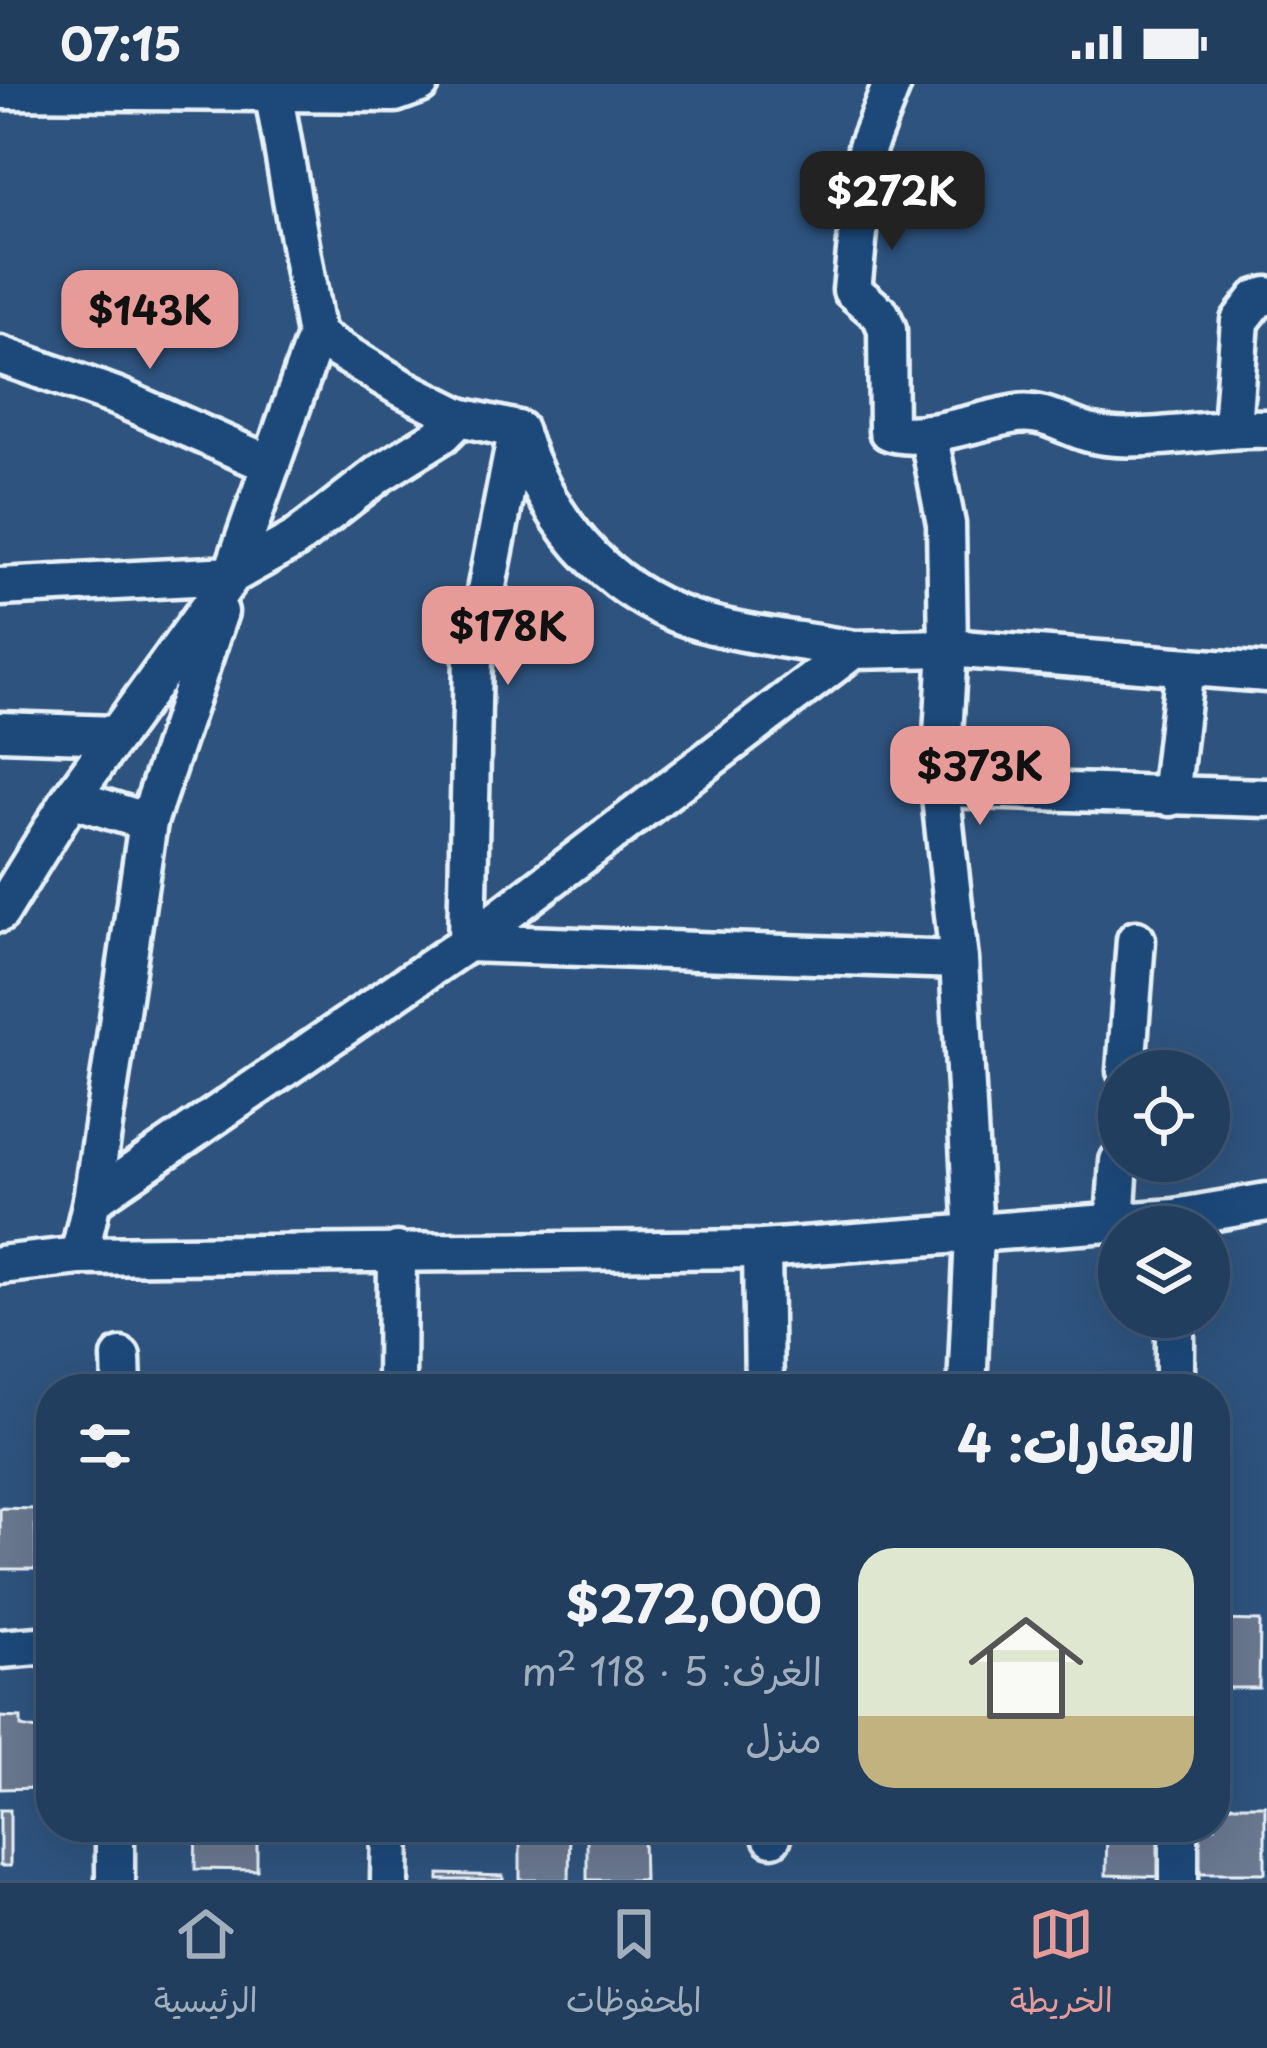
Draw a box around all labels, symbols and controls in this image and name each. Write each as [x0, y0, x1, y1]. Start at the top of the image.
text: 07:15 [60, 8, 182, 76]
pin: $272K [808, 151, 976, 253]
text: $272K [827, 160, 957, 219]
pin: $143K [66, 270, 234, 372]
text: $143K [88, 279, 212, 338]
pin: $178K [424, 586, 592, 688]
text: $178K [449, 595, 567, 654]
pin: $373K [896, 726, 1064, 828]
text: $373K [917, 735, 1043, 794]
map controls [1098, 1050, 1230, 1338]
button: locate [1098, 1050, 1230, 1182]
button: layers [1098, 1206, 1230, 1338]
text: العقارات: 4 [957, 1402, 1194, 1479]
icon: filters [72, 1413, 138, 1479]
text: $272,000 [566, 1563, 822, 1640]
icon: home [954, 1596, 1098, 1740]
text: الغرف: 5 · 118 m² [521, 1640, 822, 1699]
text: منزل [745, 1707, 822, 1766]
tab: الرئيسية [154, 1901, 258, 2030]
tab: المحفوظات [566, 1901, 702, 2030]
tab: الخريطة [1010, 1901, 1113, 2030]

